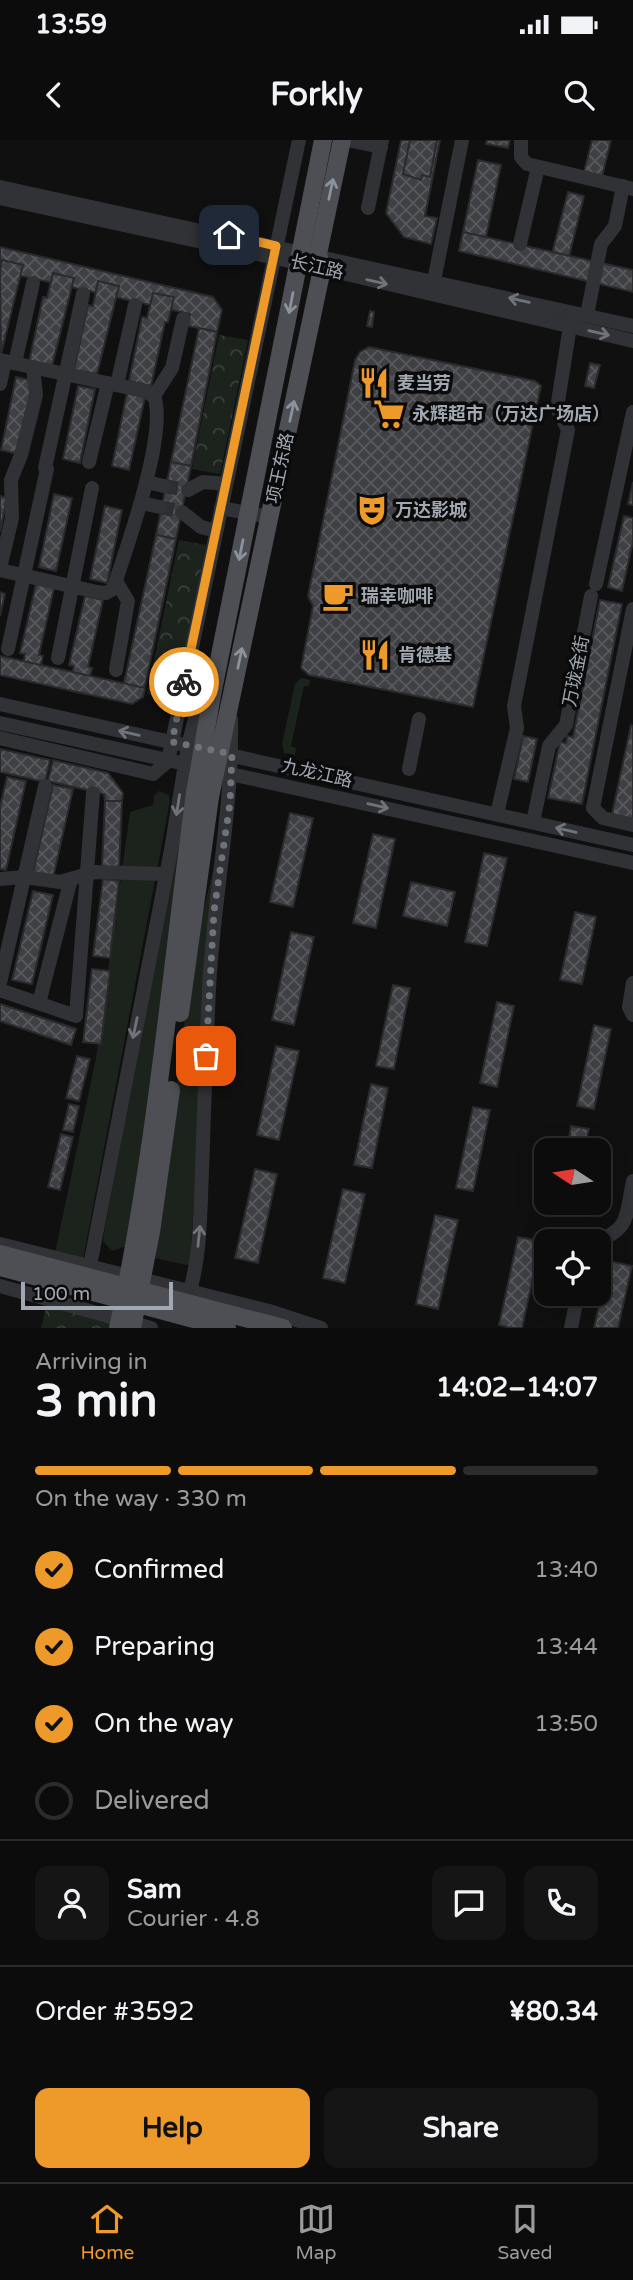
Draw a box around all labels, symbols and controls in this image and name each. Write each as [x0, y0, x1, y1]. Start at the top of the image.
text: 13:59 [35, 9, 107, 40]
icon: back [35, 76, 73, 114]
text: Forkly [270, 76, 363, 114]
icon: search [560, 76, 598, 114]
one-way arrow [325, 178, 339, 201]
pin [199, 205, 259, 265]
icon: home [210, 216, 248, 254]
street label: 长江路 [288, 250, 346, 284]
one-way arrow [365, 275, 388, 289]
one-way arrow [283, 291, 297, 314]
one-way arrow [508, 293, 531, 306]
one-way arrow [587, 326, 610, 340]
restaurant icon: 麦当劳 [357, 366, 391, 400]
place label: 麦当劳 [397, 372, 451, 394]
supermarket icon: 永辉超市（万达广场店） [372, 397, 406, 431]
one-way arrow [285, 400, 299, 423]
place label: 永辉超市（万达广场店） [412, 403, 610, 425]
street label: 项王东路 [262, 430, 298, 506]
theatre icon: 万达影城 [355, 493, 389, 527]
place label: 万达影城 [395, 499, 467, 521]
one-way arrow [233, 538, 247, 561]
cafe icon: 瑞幸咖啡 [321, 579, 355, 613]
place label: 瑞幸咖啡 [361, 585, 433, 607]
street label: 万珑金街 [558, 634, 594, 708]
restaurant icon: 肯德基 [358, 638, 392, 672]
place label: 肯德基 [398, 644, 452, 666]
courier [149, 647, 219, 717]
one-way arrow [233, 647, 247, 670]
icon: bike [165, 663, 203, 701]
one-way arrow [118, 725, 141, 739]
street label: 九龙江路 [279, 754, 355, 792]
one-way arrow [171, 793, 184, 815]
one-way arrow [366, 799, 389, 813]
one-way arrow [556, 822, 578, 835]
one-way arrow [128, 1016, 142, 1039]
pin [176, 1026, 236, 1086]
icon: bag [187, 1037, 225, 1075]
north arrow [534, 1138, 611, 1214]
map controls [534, 1138, 611, 1306]
one-way arrow [192, 1225, 205, 1248]
button: locate [534, 1229, 611, 1306]
scale bar [21, 1279, 173, 1311]
text: 100 m [32, 1283, 90, 1305]
text: Arriving in [35, 1348, 148, 1376]
text: 14:02–14:07 [436, 1372, 598, 1403]
text: 3 min [35, 1374, 158, 1429]
text: On the way · 330 m [35, 1485, 247, 1513]
icon: check [35, 1551, 73, 1589]
text: Confirmed [94, 1554, 224, 1585]
text: 13:40 [534, 1556, 598, 1584]
icon: check [35, 1628, 73, 1666]
text: Preparing [94, 1631, 215, 1662]
text: 13:44 [534, 1633, 598, 1661]
icon: check [35, 1705, 73, 1743]
text: On the way [94, 1708, 234, 1739]
text: 13:50 [534, 1710, 598, 1738]
text: Delivered [94, 1785, 210, 1816]
button: person [35, 1866, 109, 1940]
button: chat [432, 1866, 506, 1940]
button: phone [524, 1866, 598, 1940]
text: Sam [127, 1874, 182, 1905]
text: Courier · 4.8 [127, 1905, 260, 1933]
text: Order #3592 [35, 1996, 195, 2027]
text: ¥80.34 [509, 1996, 598, 2027]
button: Help [35, 2088, 310, 2168]
button: Share [324, 2088, 598, 2168]
tab: Home [81, 2200, 134, 2264]
tab: Map [295, 2200, 336, 2264]
tab: Saved [498, 2200, 552, 2264]

